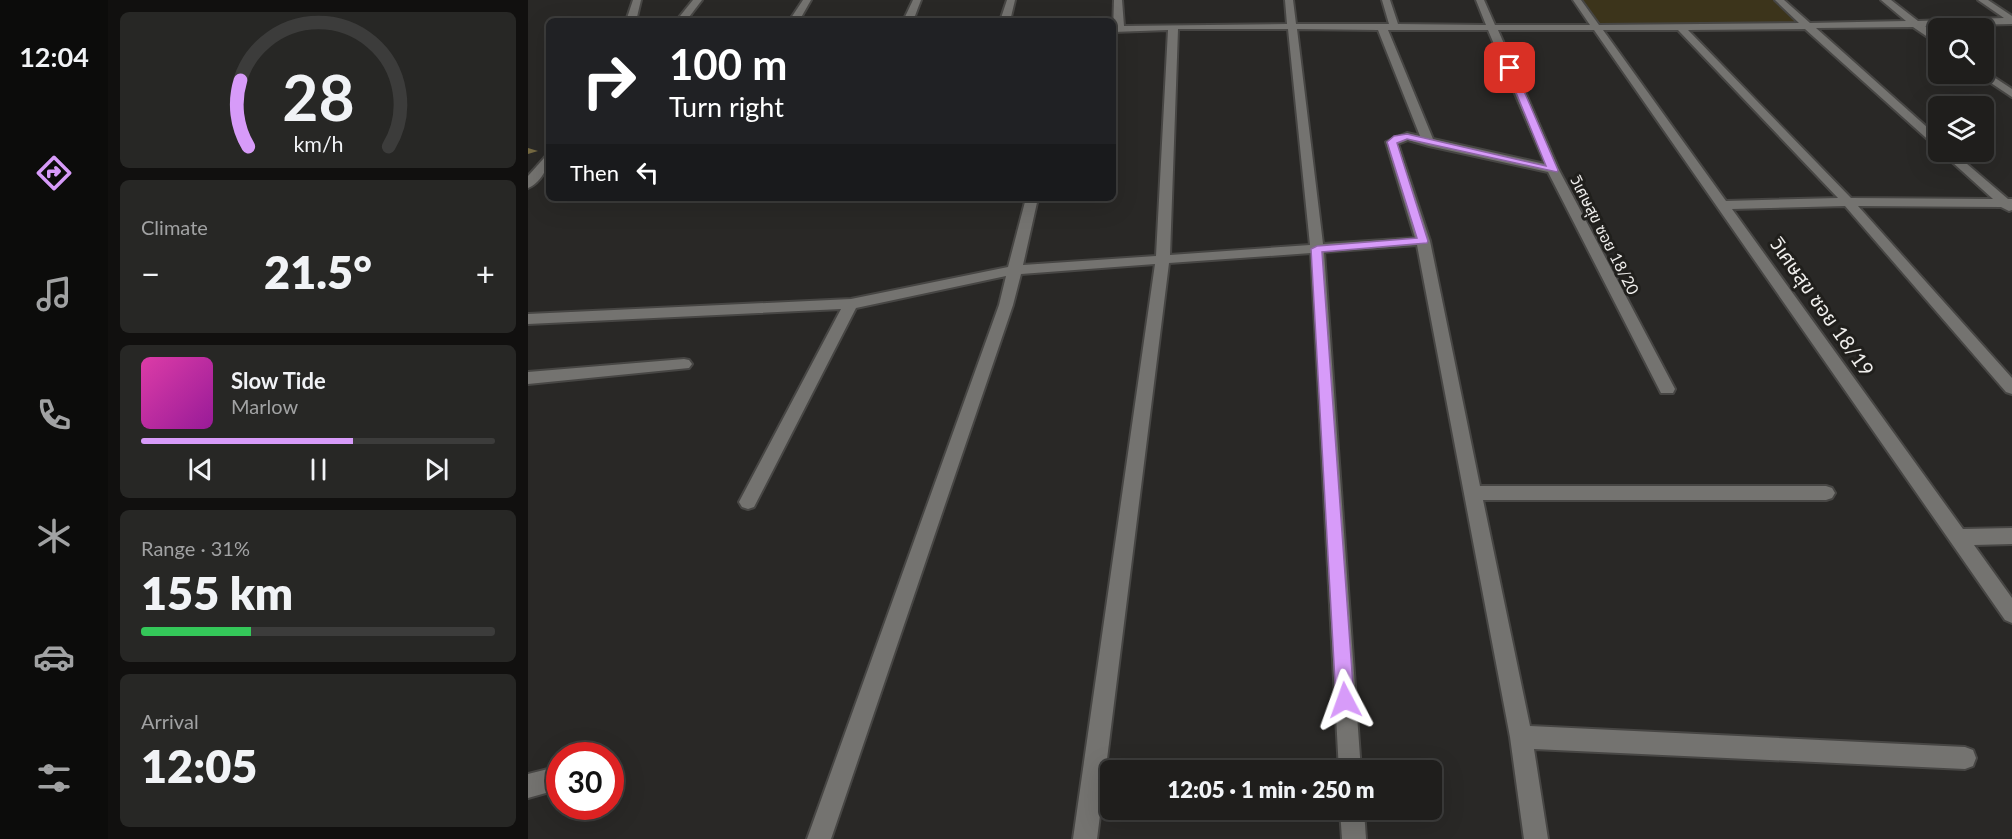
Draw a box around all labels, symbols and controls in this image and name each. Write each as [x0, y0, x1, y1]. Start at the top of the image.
map controls [1928, 18, 1994, 162]
button: search [1928, 18, 1994, 84]
text: 100 m [669, 39, 787, 89]
text: 12:04 [19, 40, 89, 73]
icon: right [570, 42, 648, 120]
pin [1484, 42, 1535, 93]
icon: arrive [1493, 51, 1526, 84]
text: 28 [282, 59, 354, 134]
text: Turn right [669, 90, 784, 123]
button: layers [1928, 96, 1994, 162]
text: km/h [293, 131, 343, 157]
icon: directions [33, 152, 75, 194]
icon: left [631, 156, 664, 189]
text: Then [570, 159, 619, 186]
street label: วิเศษสุข ซอย 18/20 [1566, 171, 1644, 298]
text: Climate [141, 215, 208, 239]
street label: วิเศษสุข ซอย 18/19 [1765, 232, 1880, 381]
text: 21.5° [264, 245, 372, 299]
text: − [141, 253, 160, 293]
text: + [476, 253, 495, 293]
icon: music [33, 273, 75, 315]
text: Slow Tide [231, 367, 326, 394]
icon: phone [33, 394, 75, 436]
text: Marlow [231, 394, 298, 418]
icon: previous [184, 453, 217, 486]
icon: pause [302, 453, 335, 486]
icon: next [420, 453, 453, 486]
icon: climate [33, 515, 75, 557]
text: Range · 31% [141, 536, 250, 560]
text: 155 km [141, 566, 293, 620]
icon: car [33, 636, 75, 678]
position arrow [1313, 668, 1377, 732]
text: Arrival [141, 709, 199, 733]
text: 12:05 [141, 739, 257, 793]
speed limit sign: 30 [546, 742, 624, 820]
icon: filters [33, 757, 75, 799]
text: 12:05 · 1 min · 250 m [1168, 776, 1374, 803]

